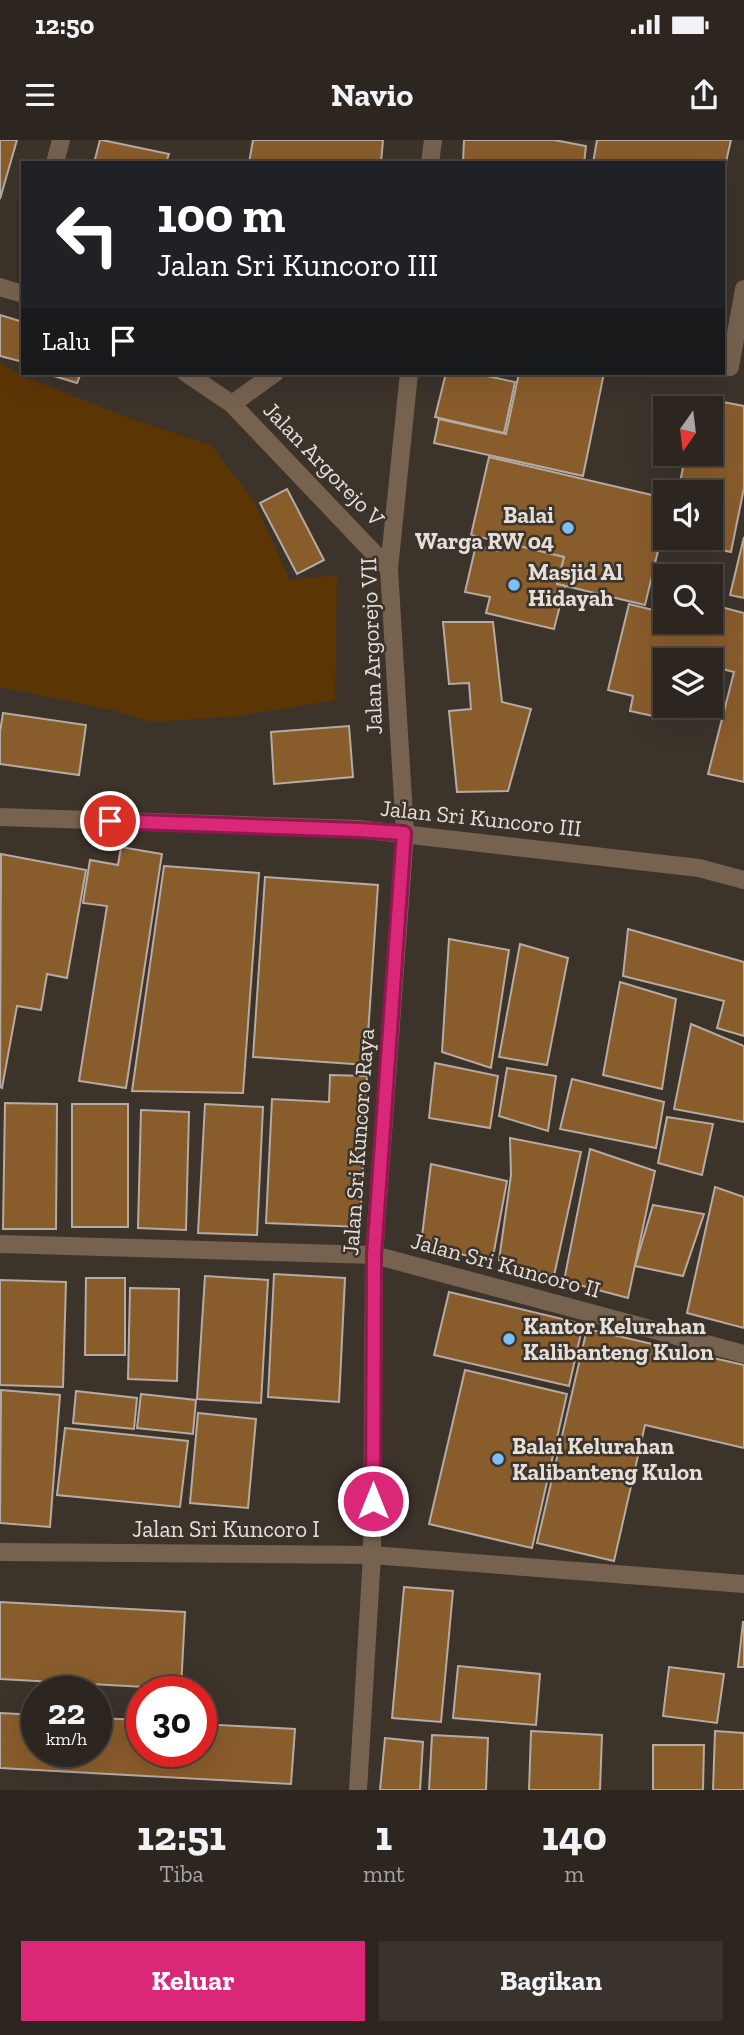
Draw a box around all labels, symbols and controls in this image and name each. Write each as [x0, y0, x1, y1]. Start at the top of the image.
text: 12:50 [35, 9, 94, 41]
icon: menu [21, 76, 59, 114]
text: Navio [331, 76, 413, 114]
icon: share [685, 76, 723, 114]
text: 100 m [157, 186, 285, 245]
icon: left [42, 189, 133, 280]
text: Jalan Sri Kuncoro III [157, 246, 438, 284]
icon: arrive [104, 322, 142, 360]
text: Lalu [42, 325, 90, 357]
street label: Jalan Argorejo V [258, 396, 391, 532]
north arrow [653, 396, 723, 466]
map controls [653, 396, 723, 718]
button: sound [653, 480, 723, 550]
place label: Balai Warga RW 04 [415, 501, 554, 555]
marker: Balai Warga RW 04 [560, 520, 576, 536]
street label: Jalan Argorejo VII [354, 557, 388, 735]
place label: Masjid Al Hidayah [528, 558, 623, 612]
button: search [653, 564, 723, 634]
marker: Masjid Al Hidayah [506, 577, 522, 593]
button: layers [653, 648, 723, 718]
pin [80, 791, 140, 851]
street label: Jalan Sri Kuncoro III [379, 794, 583, 842]
icon: arrive [91, 802, 129, 840]
street label: Jalan Sri Kuncoro Raya [336, 1027, 380, 1257]
street label: Jalan Sri Kuncoro II [408, 1226, 604, 1304]
place label: Kantor Kelurahan Kalibanteng Kulon [523, 1312, 714, 1366]
marker: Kantor Kelurahan Kalibanteng Kulon [501, 1331, 517, 1347]
place label: Balai Kelurahan Kalibanteng Kulon [512, 1432, 703, 1486]
marker: Balai Kelurahan Kalibanteng Kulon [490, 1451, 506, 1467]
position arrow [336, 1464, 410, 1538]
street label: Jalan Sri Kuncoro I [132, 1515, 320, 1543]
speed limit sign: 30 [126, 1676, 217, 1767]
text: 22 [48, 1691, 85, 1733]
text: km/h [46, 1728, 87, 1750]
text: 12:51 [137, 1810, 226, 1861]
text: 1 [375, 1810, 392, 1861]
text: 140 [542, 1810, 607, 1861]
text: Tiba [159, 1860, 204, 1888]
text: mnt [363, 1860, 405, 1888]
text: m [564, 1860, 584, 1888]
button: Keluar [21, 1941, 365, 2021]
button: Bagikan [379, 1941, 723, 2021]

